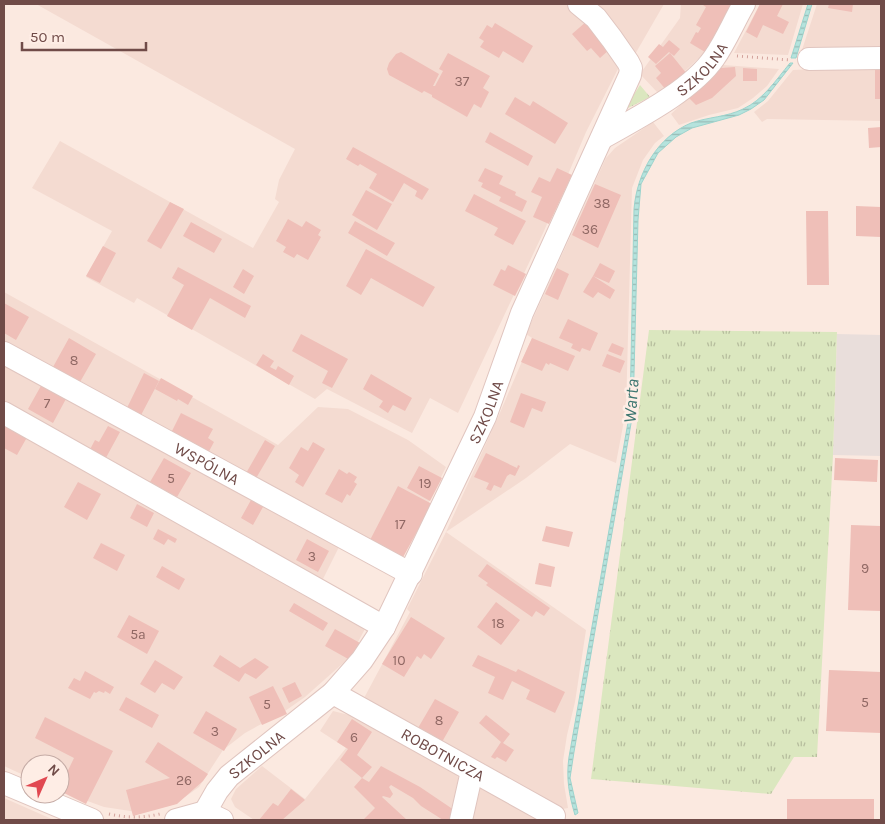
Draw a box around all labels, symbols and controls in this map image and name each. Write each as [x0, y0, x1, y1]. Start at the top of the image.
scale bar [22, 20, 146, 52]
text: 50 m [30, 28, 65, 46]
street label: SZKOLNA [673, 39, 732, 100]
house number: 37 [455, 73, 470, 90]
house number: 38 [594, 195, 610, 212]
house number: 36 [582, 221, 598, 238]
house number: 8 [70, 352, 78, 369]
street label: SZKOLNA [465, 378, 507, 447]
water label: Warta [618, 378, 644, 424]
house number: 7 [44, 395, 51, 412]
street label: WSPÓLNA [171, 438, 242, 489]
house number: 5 [167, 470, 175, 487]
house number: 19 [419, 475, 431, 492]
house number: 17 [394, 516, 406, 533]
house number: 3 [308, 548, 316, 565]
house number: 9 [861, 560, 869, 577]
house number: 18 [491, 615, 505, 632]
house number: 5a [130, 626, 146, 643]
house number: 10 [393, 652, 405, 669]
house number: 5 [861, 694, 869, 711]
house number: 5 [263, 696, 271, 713]
house number: 8 [435, 712, 443, 729]
house number: 3 [211, 723, 219, 740]
street label: ROBOTNICZA [398, 724, 488, 785]
street label: SZKOLNA [224, 727, 288, 783]
house number: 6 [350, 729, 358, 746]
north arrow [20, 754, 70, 804]
text: N [44, 761, 63, 780]
house number: 26 [176, 772, 192, 789]

